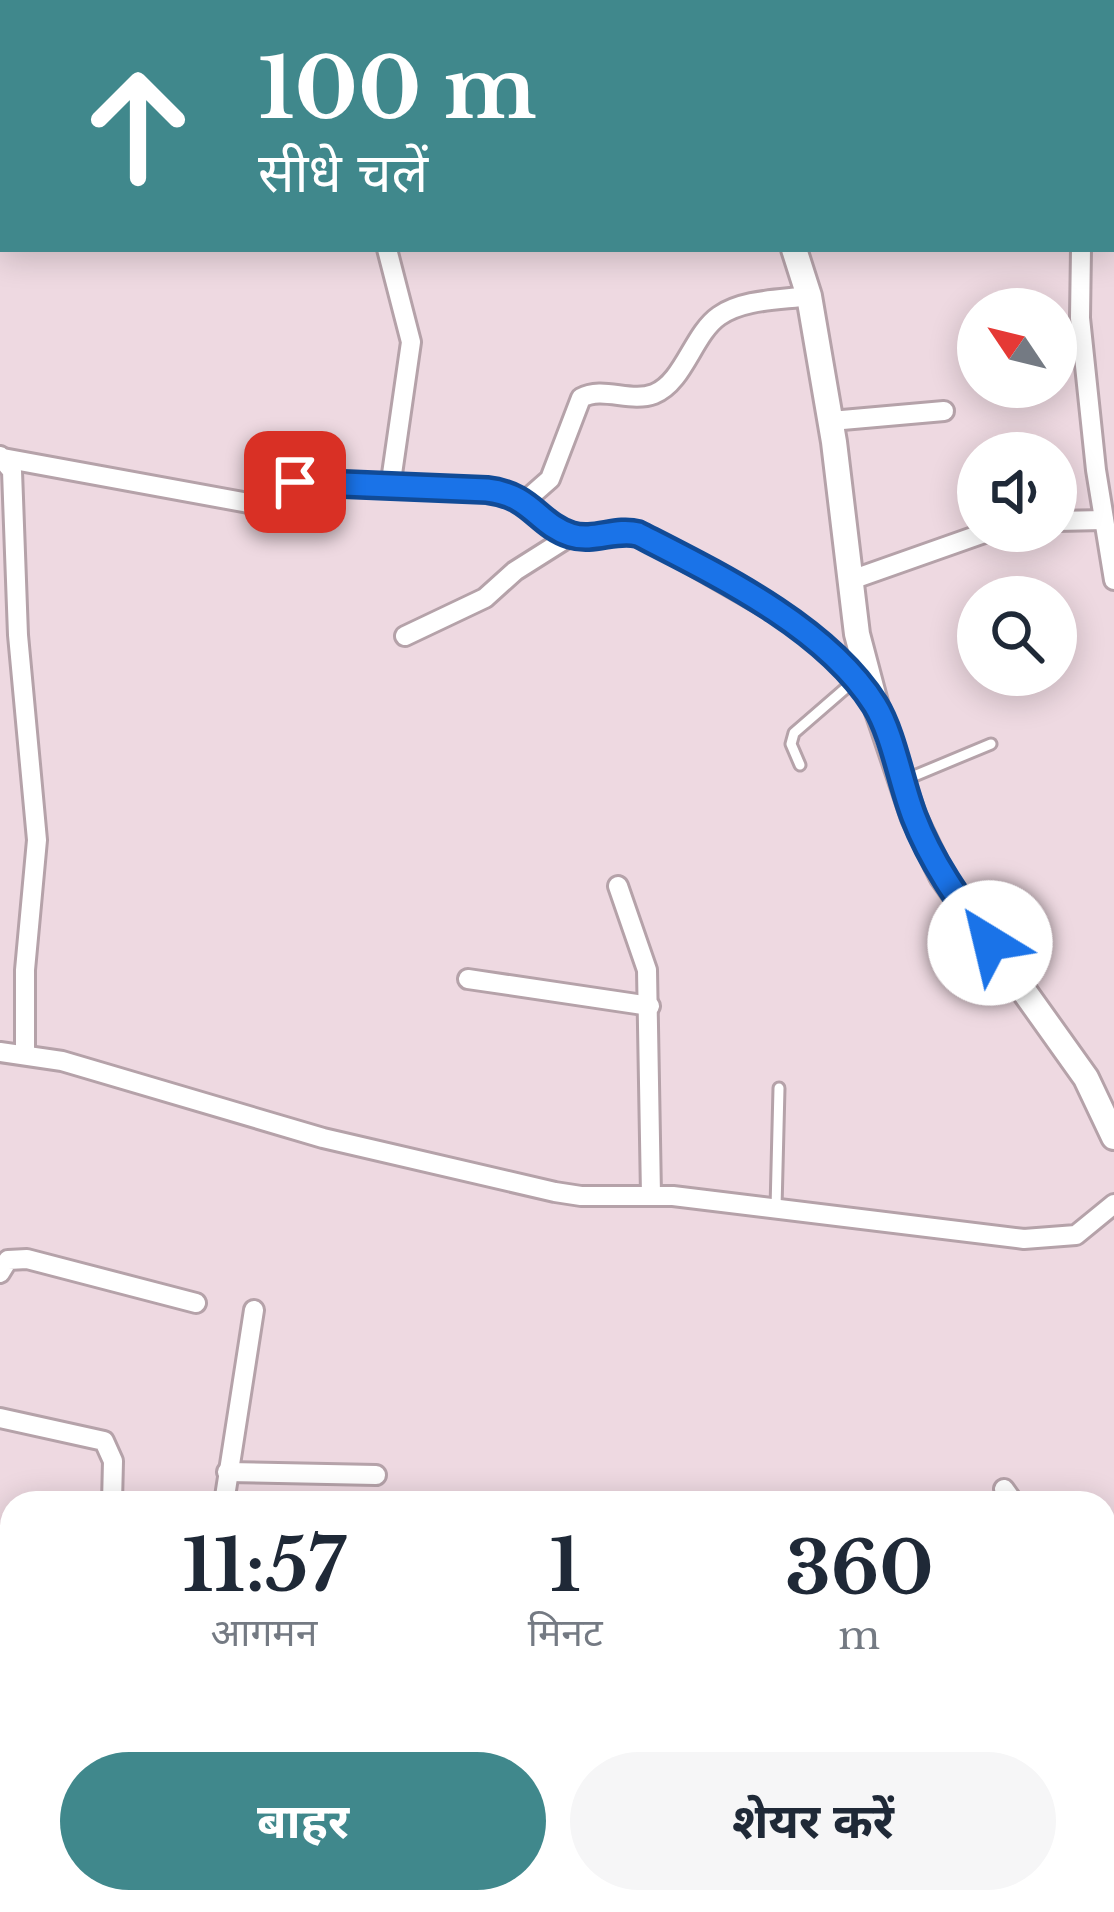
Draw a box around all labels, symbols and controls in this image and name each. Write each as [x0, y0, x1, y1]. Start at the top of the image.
text: 100 m [258, 37, 537, 141]
icon: ahead [60, 48, 216, 204]
text: सीधे चलें [258, 140, 428, 207]
north arrow [957, 288, 1077, 408]
map controls [957, 288, 1077, 696]
pin [244, 431, 346, 533]
button: sound [957, 432, 1077, 552]
icon: arrive [262, 449, 328, 515]
button: search [957, 576, 1077, 696]
position arrow [927, 880, 1053, 1006]
text: 11:57 [182, 1521, 346, 1610]
text: 1 [550, 1521, 581, 1610]
text: 360 [785, 1524, 934, 1613]
text: आगमन [211, 1608, 317, 1657]
text: मिनट [528, 1608, 603, 1657]
text: m [838, 1611, 880, 1660]
button: बाहर [60, 1752, 546, 1890]
button: शेयर करें [570, 1752, 1056, 1890]

